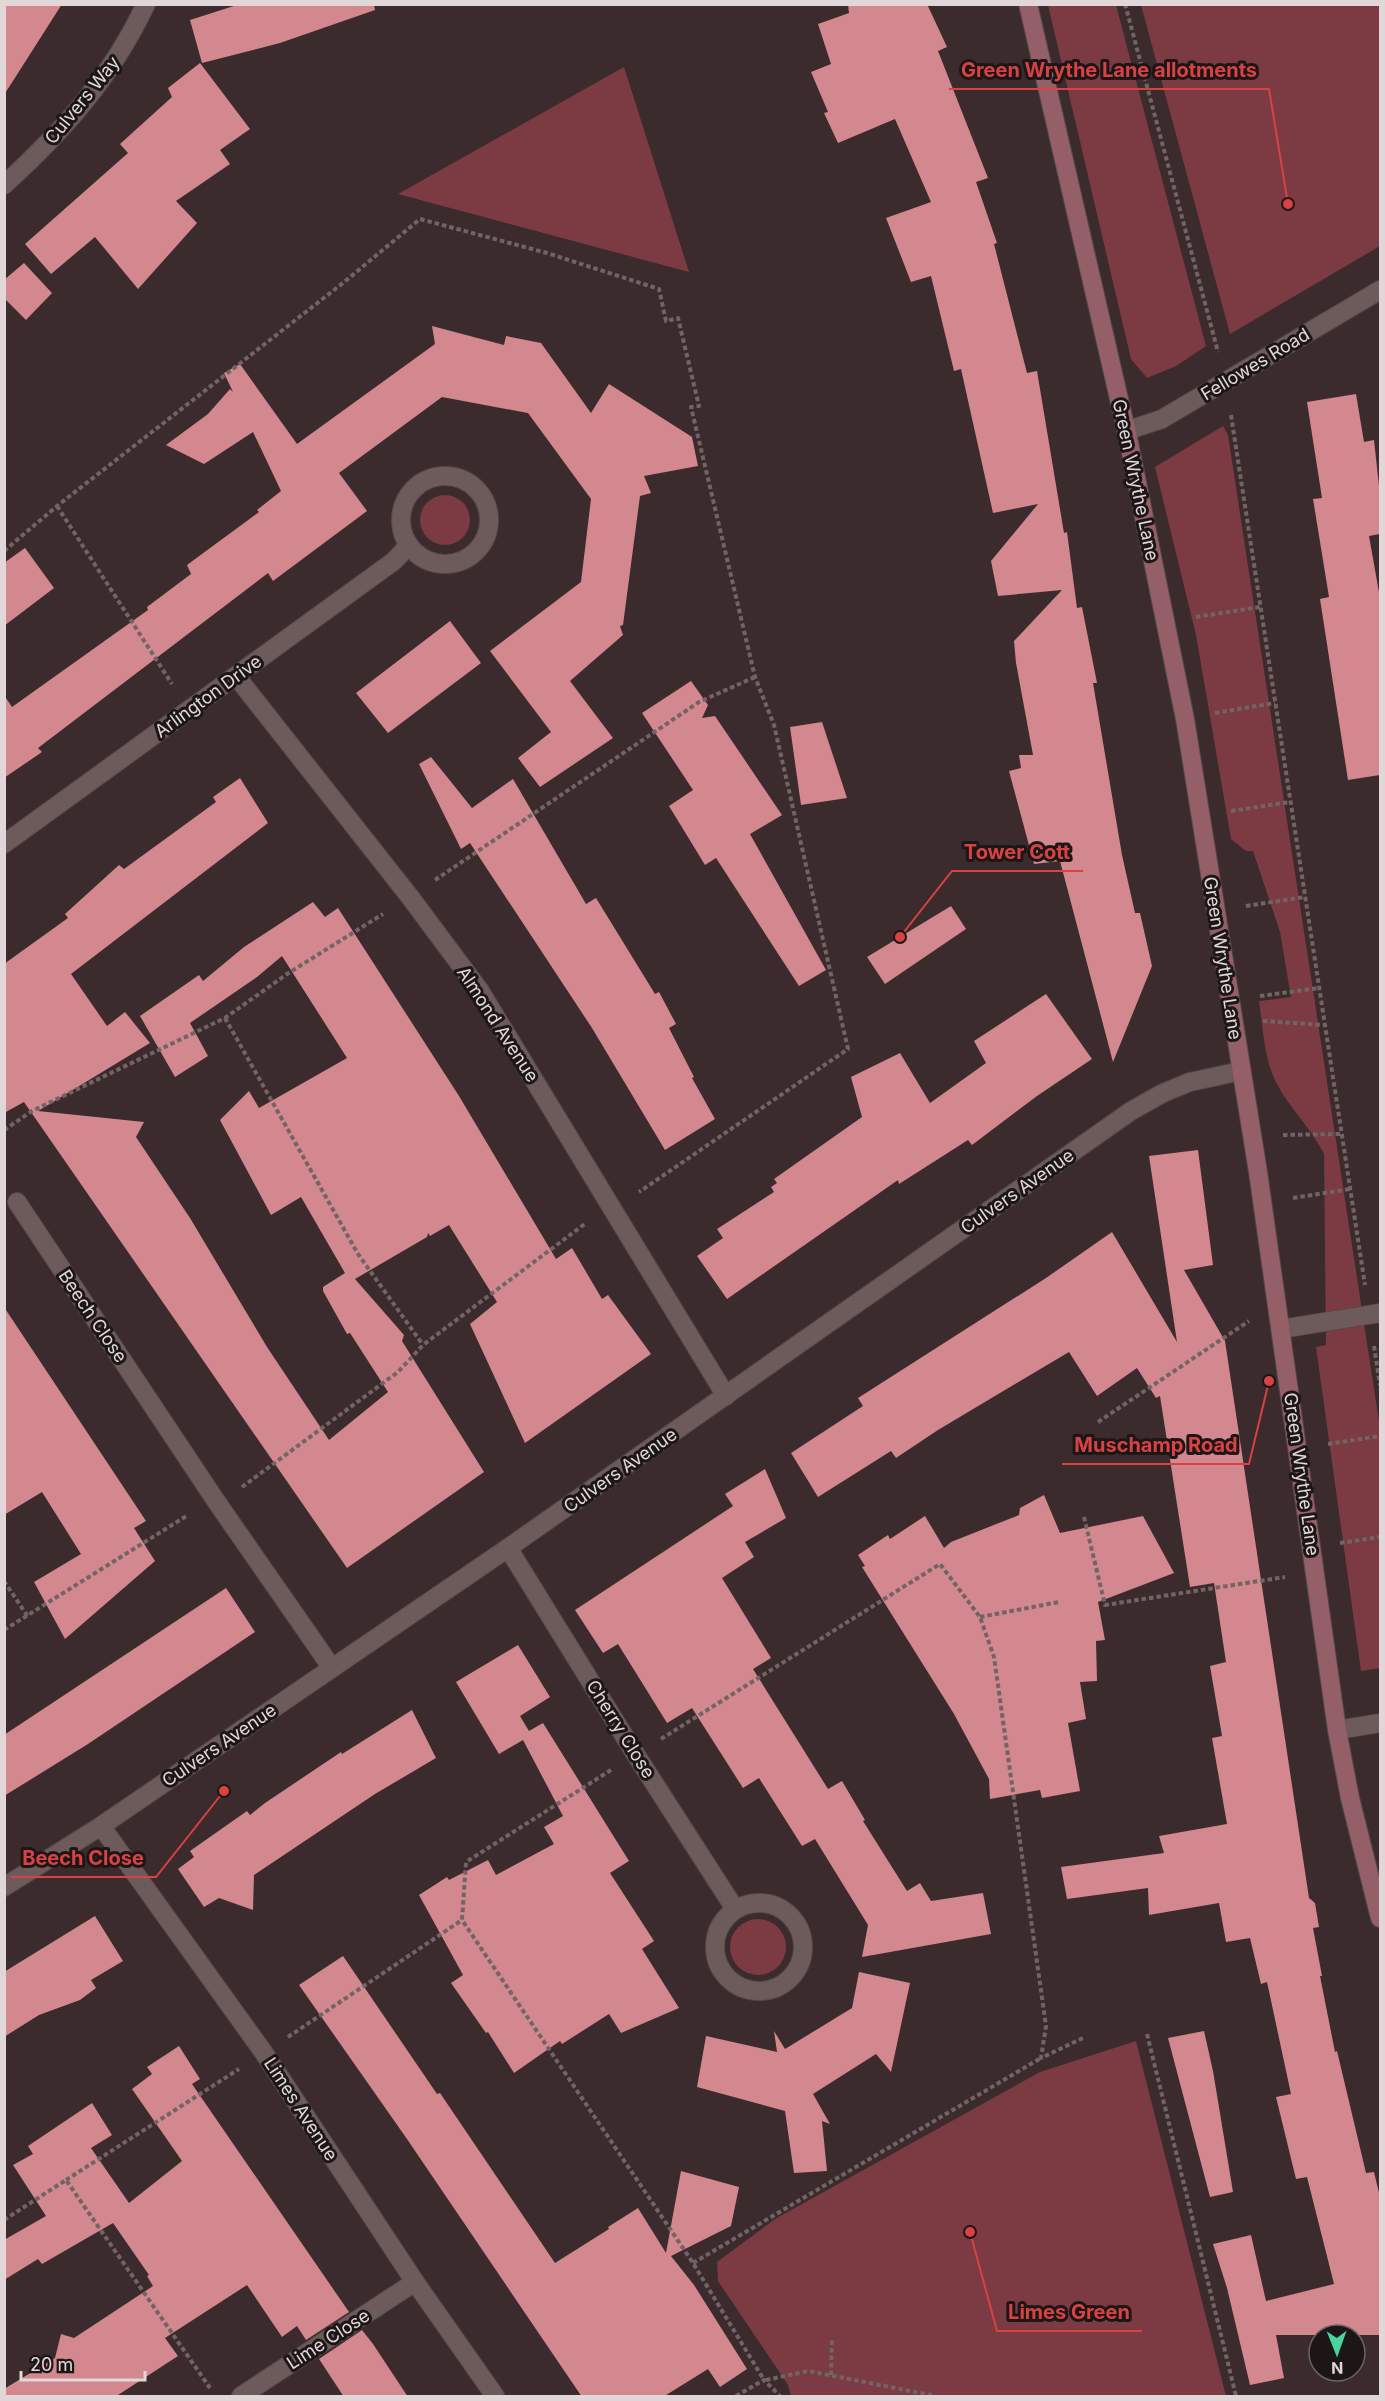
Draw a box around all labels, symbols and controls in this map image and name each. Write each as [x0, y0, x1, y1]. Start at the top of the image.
callout: Green Wrythe Lane allotments [949, 51, 1269, 89]
street label: Culvers Way [40, 52, 124, 148]
text: Green Wrythe Lane allotments [961, 58, 1257, 82]
street label: Fellowes Road [1197, 323, 1313, 405]
street label: Green Wrythe Lane [1109, 397, 1163, 563]
street label: Arlington Drive [151, 650, 265, 742]
callout: Tower Cott [952, 833, 1083, 871]
text: Tower Cott [964, 840, 1070, 864]
street label: Green Wrythe Lane [1200, 875, 1246, 1041]
street label: Almond Avenue [453, 962, 543, 1086]
street label: Culvers Avenue [956, 1144, 1078, 1238]
street label: Beech Close [54, 1266, 132, 1366]
street label: Green Wrythe Lane [1280, 1391, 1324, 1557]
street label: Culvers Avenue [559, 1423, 681, 1517]
callout: Muschamp Road [1062, 1426, 1249, 1464]
text: Muschamp Road [1074, 1433, 1238, 1457]
street label: Cherry Close [582, 1676, 660, 1782]
street label: Culvers Avenue [158, 1699, 280, 1791]
callout: Beech Close [11, 1839, 156, 1877]
text: Beech Close [22, 1846, 144, 1870]
street label: Limes Avenue [260, 2054, 342, 2164]
callout: Limes Green [997, 2293, 1142, 2331]
text: Limes Green [1008, 2300, 1130, 2324]
street label: Lime Close [283, 2305, 373, 2373]
north arrow [1307, 2323, 1367, 2383]
scale bar [21, 2344, 146, 2382]
text: 20 m [30, 2354, 73, 2375]
text: N [1331, 2358, 1344, 2378]

